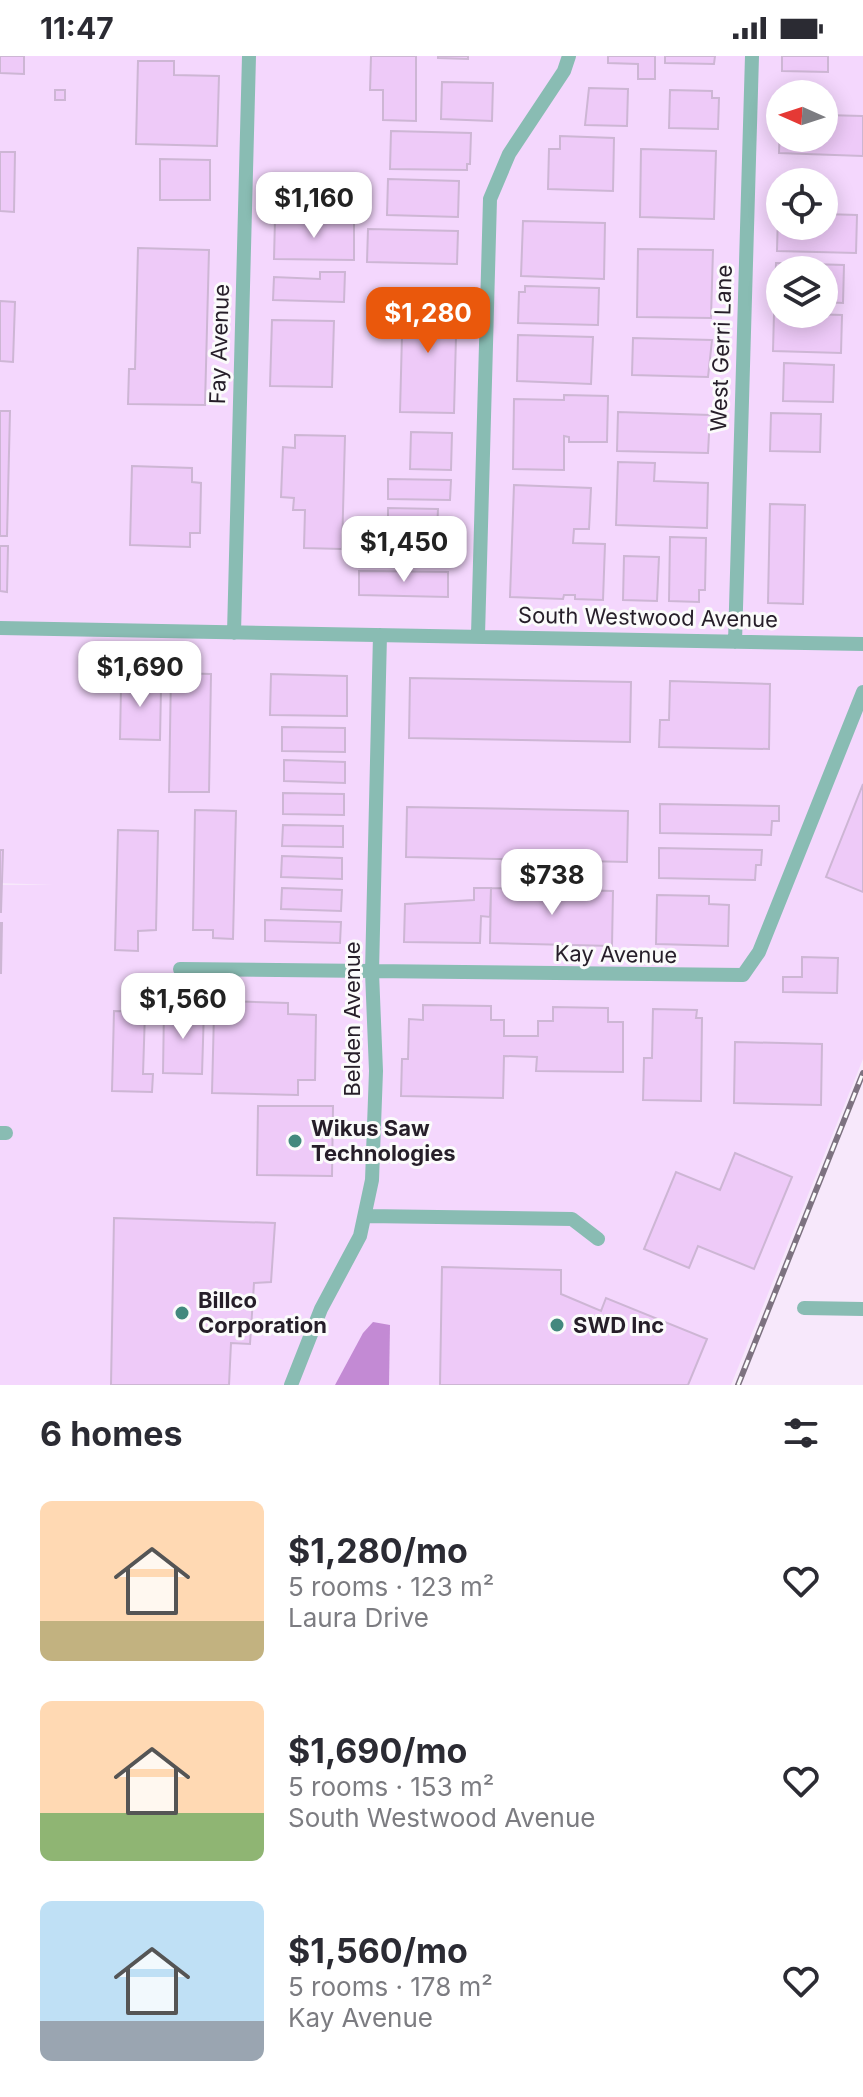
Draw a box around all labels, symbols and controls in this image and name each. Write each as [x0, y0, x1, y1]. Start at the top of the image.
text: 11:47 [40, 10, 114, 46]
north arrow [766, 80, 838, 152]
map controls [766, 80, 838, 328]
button: locate [766, 168, 838, 240]
pin: $1,160 [249, 172, 379, 240]
text: $1,160 [274, 182, 354, 213]
button: layers [766, 256, 838, 328]
street label: West Gerri Lane [705, 264, 737, 432]
street label: Fay Avenue [204, 283, 234, 405]
pin: $1,280 [363, 287, 493, 355]
text: $1,280 [384, 297, 472, 328]
pin: $1,450 [339, 516, 469, 584]
text: $1,450 [360, 526, 448, 557]
street label: South Westwood Avenue [518, 602, 778, 632]
pin: $1,690 [75, 641, 205, 709]
text: $1,690 [96, 651, 184, 682]
pin: $738 [505, 849, 599, 917]
text: $738 [519, 859, 585, 890]
street label: Kay Avenue [554, 940, 678, 968]
street label: Belden Avenue [339, 941, 365, 1097]
pin: $1,560 [118, 973, 248, 1041]
text: $1,560 [139, 983, 227, 1014]
place label: Wikus Saw Technologies [311, 1115, 456, 1166]
marker: Wikus Saw Technologies [286, 1132, 304, 1150]
place label: Billco Corporation [198, 1287, 327, 1338]
marker: Billco Corporation [173, 1304, 191, 1322]
place label: SWD Inc [573, 1312, 664, 1338]
marker: SWD Inc [548, 1316, 566, 1334]
icon: filters [779, 1411, 823, 1455]
text: 6 homes [40, 1413, 182, 1454]
text: $1,280/mo [288, 1530, 468, 1571]
icon: home [104, 1533, 200, 1629]
icon: heart [779, 1559, 823, 1603]
text: 5 rooms · 123 m² [288, 1571, 494, 1602]
text: Laura Drive [288, 1602, 429, 1633]
text: $1,690/mo [288, 1730, 467, 1771]
icon: home [104, 1733, 200, 1829]
icon: heart [779, 1759, 823, 1803]
text: 5 rooms · 153 m² [288, 1771, 494, 1802]
text: South Westwood Avenue [288, 1802, 595, 1833]
text: $1,560/mo [288, 1930, 468, 1971]
icon: home [104, 1933, 200, 2029]
icon: heart [779, 1959, 823, 2003]
text: 5 rooms · 178 m² [288, 1971, 493, 2002]
text: Kay Avenue [288, 2002, 433, 2033]

